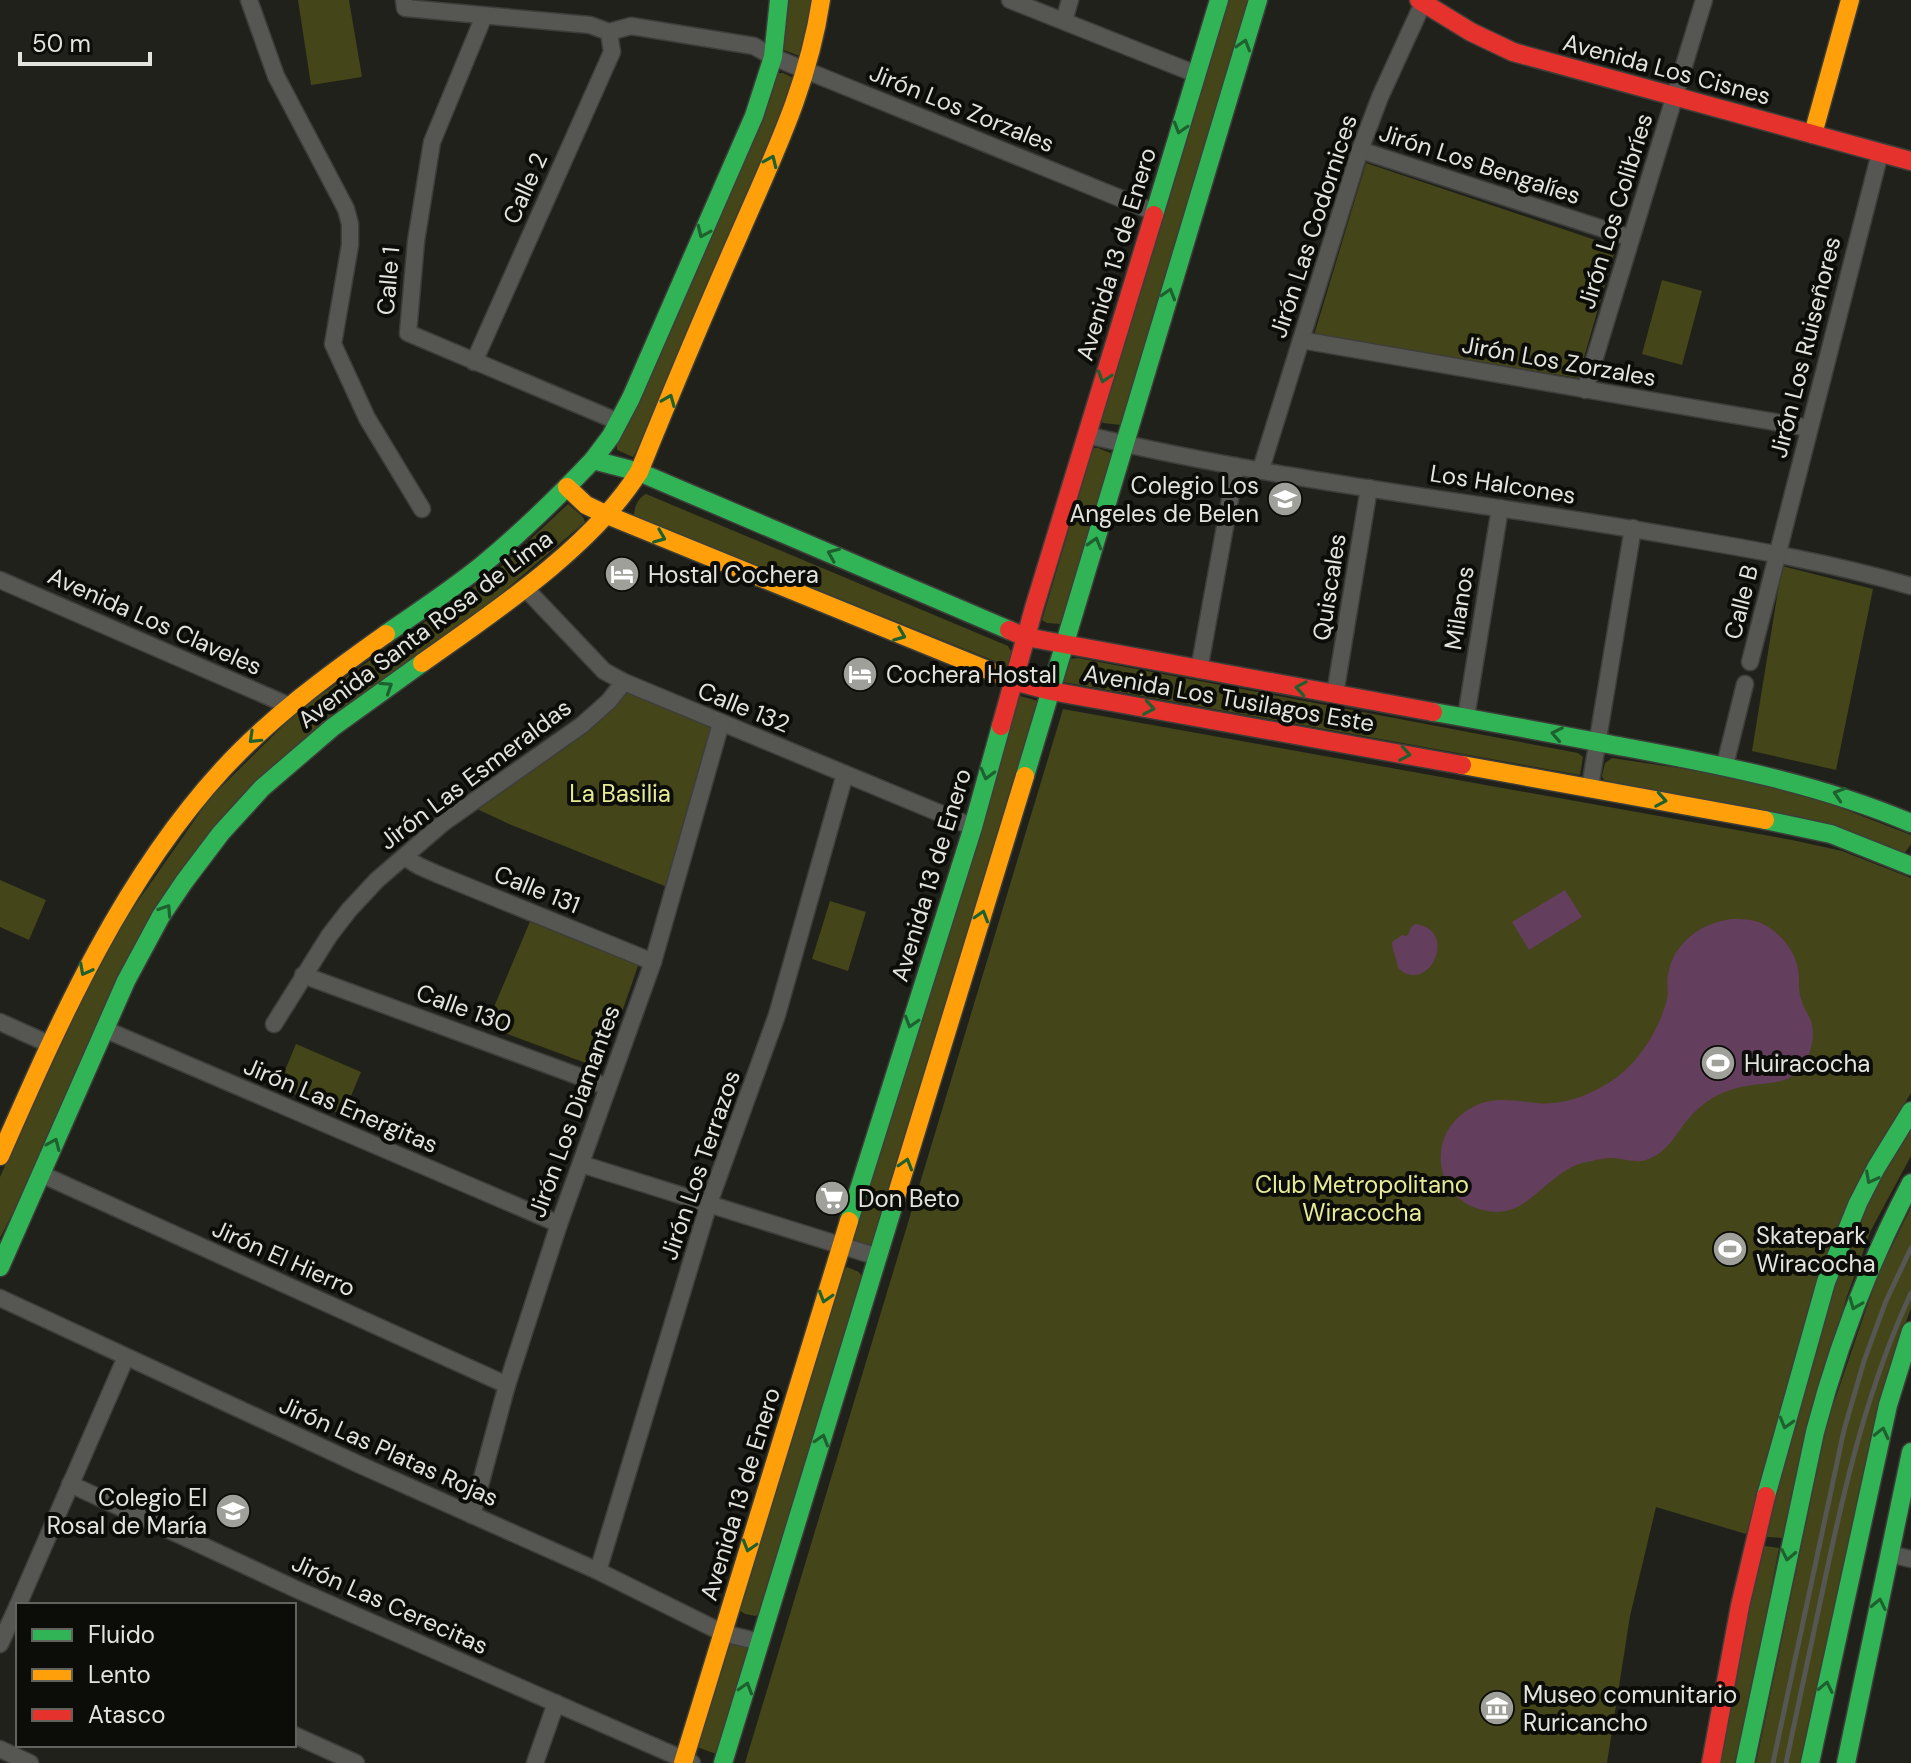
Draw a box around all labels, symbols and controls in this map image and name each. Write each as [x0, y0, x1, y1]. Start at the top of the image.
scale bar [20, 16, 150, 66]
street label: Avenida Los Cisnes [1560, 26, 1774, 112]
text: 50 m [32, 28, 91, 59]
one-way arrow [1235, 39, 1251, 53]
street label: Jirón Los Zorzales [865, 57, 1059, 159]
street label: Jirón Los Colibríes [1571, 109, 1659, 313]
street label: Jirón Las Codornices [1262, 110, 1364, 342]
street label: Jirón Los Bengalíes [1375, 117, 1585, 211]
one-way arrow [1173, 120, 1189, 134]
street label: Avenida 13 de Enero [1069, 144, 1163, 364]
street label: Calle 2 [496, 148, 554, 228]
one-way arrow [762, 155, 778, 169]
one-way arrow [697, 224, 713, 238]
street label: Jirón Los Ruiseñores [1763, 233, 1847, 461]
street label: Calle 1 [370, 246, 406, 316]
one-way arrow [1160, 288, 1176, 302]
street label: Jirón Los Zorzales [1460, 329, 1658, 393]
one-way arrow [1097, 369, 1113, 383]
one-way arrow [659, 394, 676, 408]
street label: Los Halcones [1428, 457, 1578, 511]
place label: Colegio Los Angeles de Belen [1069, 470, 1259, 529]
school or university icon: Colegio Los Angeles de Belen [1266, 480, 1304, 518]
street label: Avenida Santa Rosa de Lima [291, 523, 559, 735]
one-way arrow [651, 527, 666, 543]
street label: Quiscales [1305, 531, 1353, 643]
one-way arrow [1085, 537, 1102, 551]
one-way arrow [827, 548, 841, 564]
hotel icon: Hostal Cochera [603, 555, 641, 593]
place label: Hostal Cochera [648, 559, 819, 590]
street label: Avenida Los Claveles [43, 560, 267, 682]
street label: Calle B [1717, 562, 1765, 642]
street label: Milanos [1437, 564, 1481, 652]
one-way arrow [892, 625, 906, 642]
hotel icon: Cochera Hostal [841, 655, 879, 693]
street label: Avenida Los Tusilagos Este [1081, 657, 1377, 739]
place label: Cochera Hostal [886, 659, 1057, 690]
street label: Calle 132 [693, 675, 795, 739]
one-way arrow [1295, 680, 1308, 697]
one-way arrow [378, 682, 393, 697]
street label: Jirón Las Esmeraldas [373, 692, 577, 856]
one-way arrow [1142, 699, 1156, 716]
one-way arrow [1550, 727, 1564, 744]
one-way arrow [249, 729, 263, 744]
one-way arrow [1398, 745, 1412, 762]
street label: Avenida 13 de Enero [884, 765, 978, 985]
one-way arrow [980, 766, 997, 780]
park label: La Basilia [569, 778, 671, 809]
one-way arrow [1832, 788, 1846, 804]
one-way arrow [1654, 790, 1668, 807]
street label: Calle 131 [490, 858, 584, 920]
one-way arrow [156, 904, 171, 919]
one-way arrow [973, 909, 989, 923]
one-way arrow [80, 962, 95, 976]
street label: Calle 130 [412, 976, 516, 1040]
street label: Jirón Los Diamantes [521, 1001, 627, 1221]
one-way arrow [905, 1014, 921, 1028]
sports icon: Huiracocha [1699, 1044, 1737, 1082]
place label: Huiracocha [1744, 1048, 1870, 1079]
street label: Jirón Las Energitas [239, 1050, 443, 1160]
street label: Jirón Los Terrazos [653, 1066, 747, 1264]
one-way arrow [45, 1138, 61, 1152]
one-way arrow [897, 1158, 913, 1172]
park label: Club Metropolitano Wiracocha [1255, 1169, 1469, 1228]
one-way arrow [1866, 1169, 1881, 1184]
supermarket icon: Don Beto [813, 1179, 851, 1217]
place label: Don Beto [858, 1183, 960, 1214]
street label: Jirón El Hierro [208, 1213, 360, 1303]
place label: Skatepark Wiracocha [1756, 1220, 1875, 1279]
sports icon: Skatepark Wiracocha [1711, 1230, 1749, 1268]
one-way arrow [819, 1289, 835, 1303]
one-way arrow [1849, 1296, 1865, 1310]
street label: Avenida 13 de Enero [693, 1384, 787, 1604]
street label: Jirón Las Platas Rojas [275, 1389, 503, 1513]
one-way arrow [1779, 1415, 1795, 1429]
one-way arrow [1873, 1426, 1890, 1440]
one-way arrow [813, 1433, 829, 1447]
place label: Colegio El Rosal de María [47, 1482, 207, 1541]
school or university icon: Colegio El Rosal de María [214, 1492, 252, 1530]
one-way arrow [742, 1538, 758, 1552]
street label: Jirón Las Cerecitas [287, 1547, 493, 1661]
one-way arrow [1780, 1548, 1797, 1561]
one-way arrow [1870, 1598, 1887, 1612]
legend [16, 1603, 296, 1747]
text: Fluido [88, 1619, 155, 1650]
text: Lento [88, 1659, 151, 1690]
place label: Museo comunitario Ruricancho [1523, 1679, 1737, 1738]
one-way arrow [1817, 1680, 1834, 1694]
one-way arrow [737, 1682, 753, 1696]
museum icon: Museo comunitario Ruricancho [1478, 1689, 1516, 1727]
text: Atasco [88, 1699, 165, 1730]

